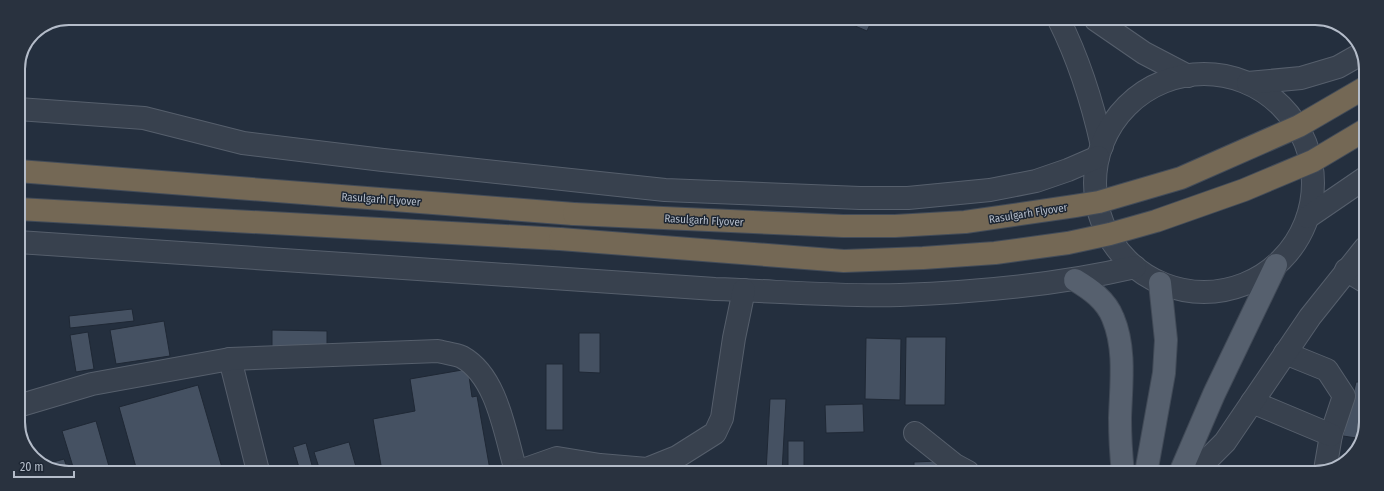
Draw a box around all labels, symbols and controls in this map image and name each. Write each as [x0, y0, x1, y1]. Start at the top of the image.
street label: Rasulgarh Flyover [341, 190, 421, 209]
street label: Rasulgarh Flyover [988, 201, 1068, 226]
street label: Rasulgarh Flyover [664, 212, 744, 229]
scale bar [14, 453, 74, 479]
text: 20 m [20, 460, 44, 474]

